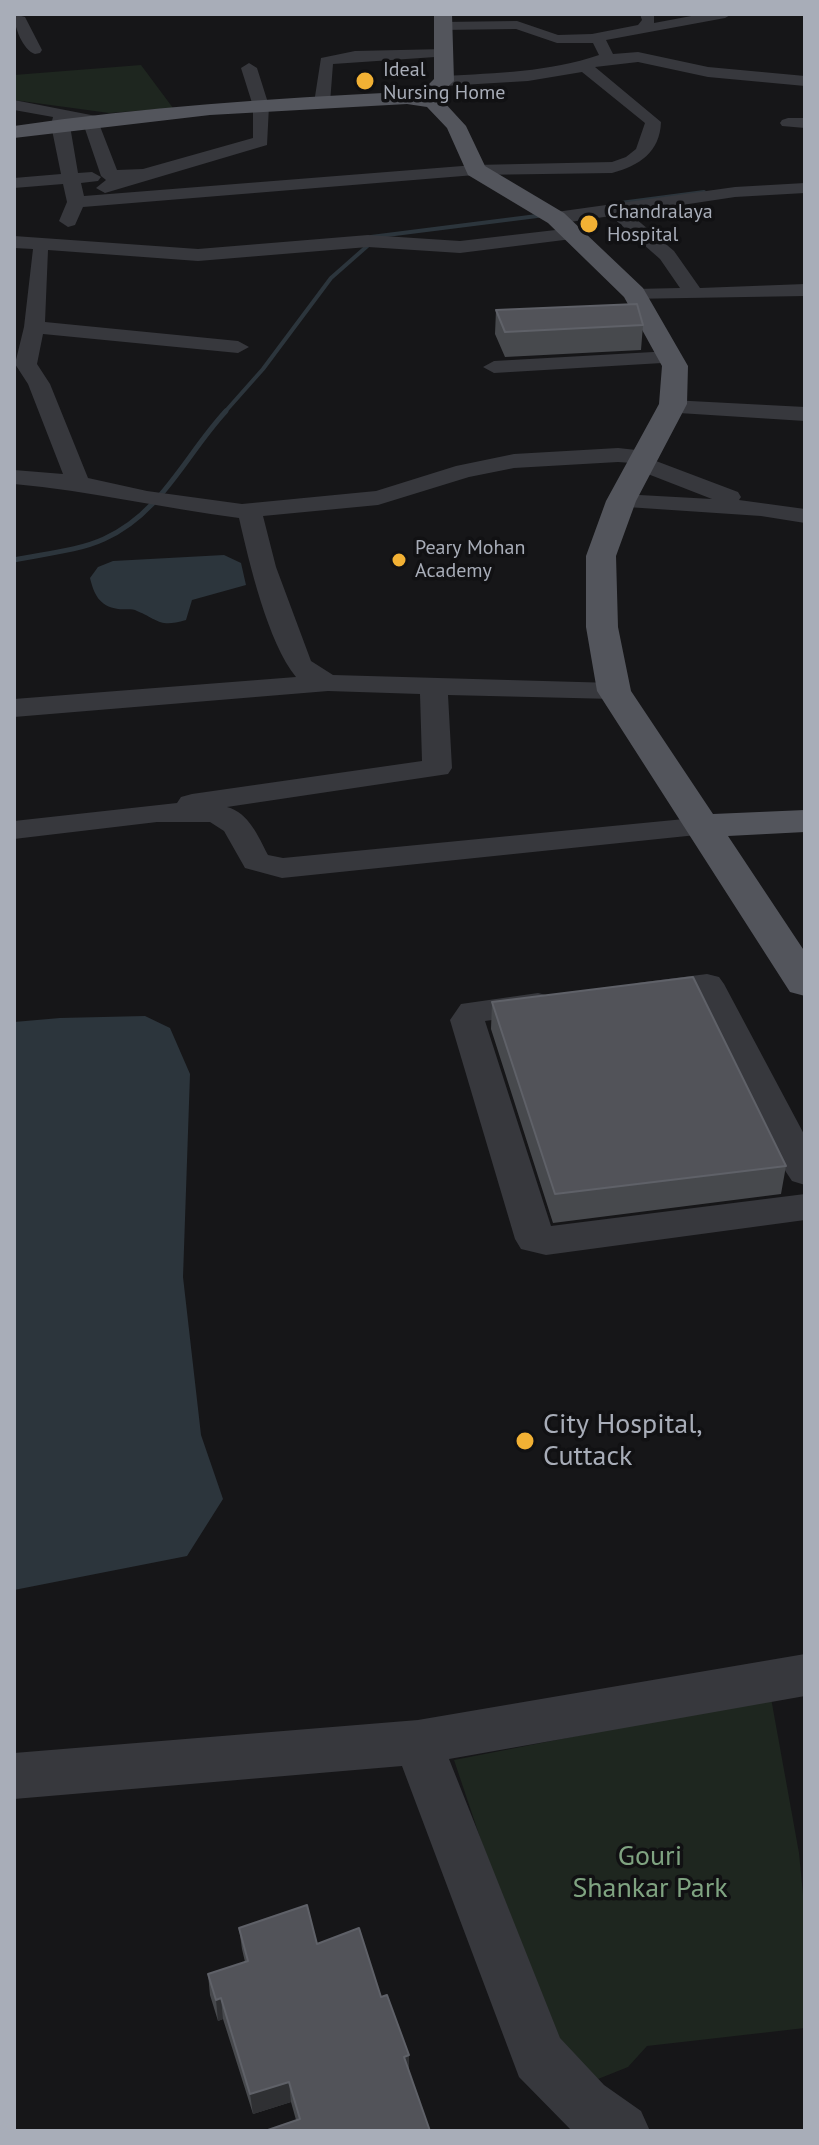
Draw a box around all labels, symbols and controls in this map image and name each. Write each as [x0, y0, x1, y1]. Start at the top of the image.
place label: Ideal Nursing Home [383, 58, 505, 105]
marker: Ideal Nursing Home [354, 70, 376, 92]
place label: Chandralaya Hospital [607, 200, 713, 247]
marker: Chandralaya Hospital [578, 213, 600, 235]
place label: Peary Mohan Academy [415, 536, 525, 583]
marker: Peary Mohan Academy [390, 551, 408, 569]
place label: City Hospital, Cuttack [543, 1408, 703, 1474]
marker: City Hospital, Cuttack [514, 1430, 536, 1452]
park label: Gouri Shankar Park [572, 1840, 728, 1906]

